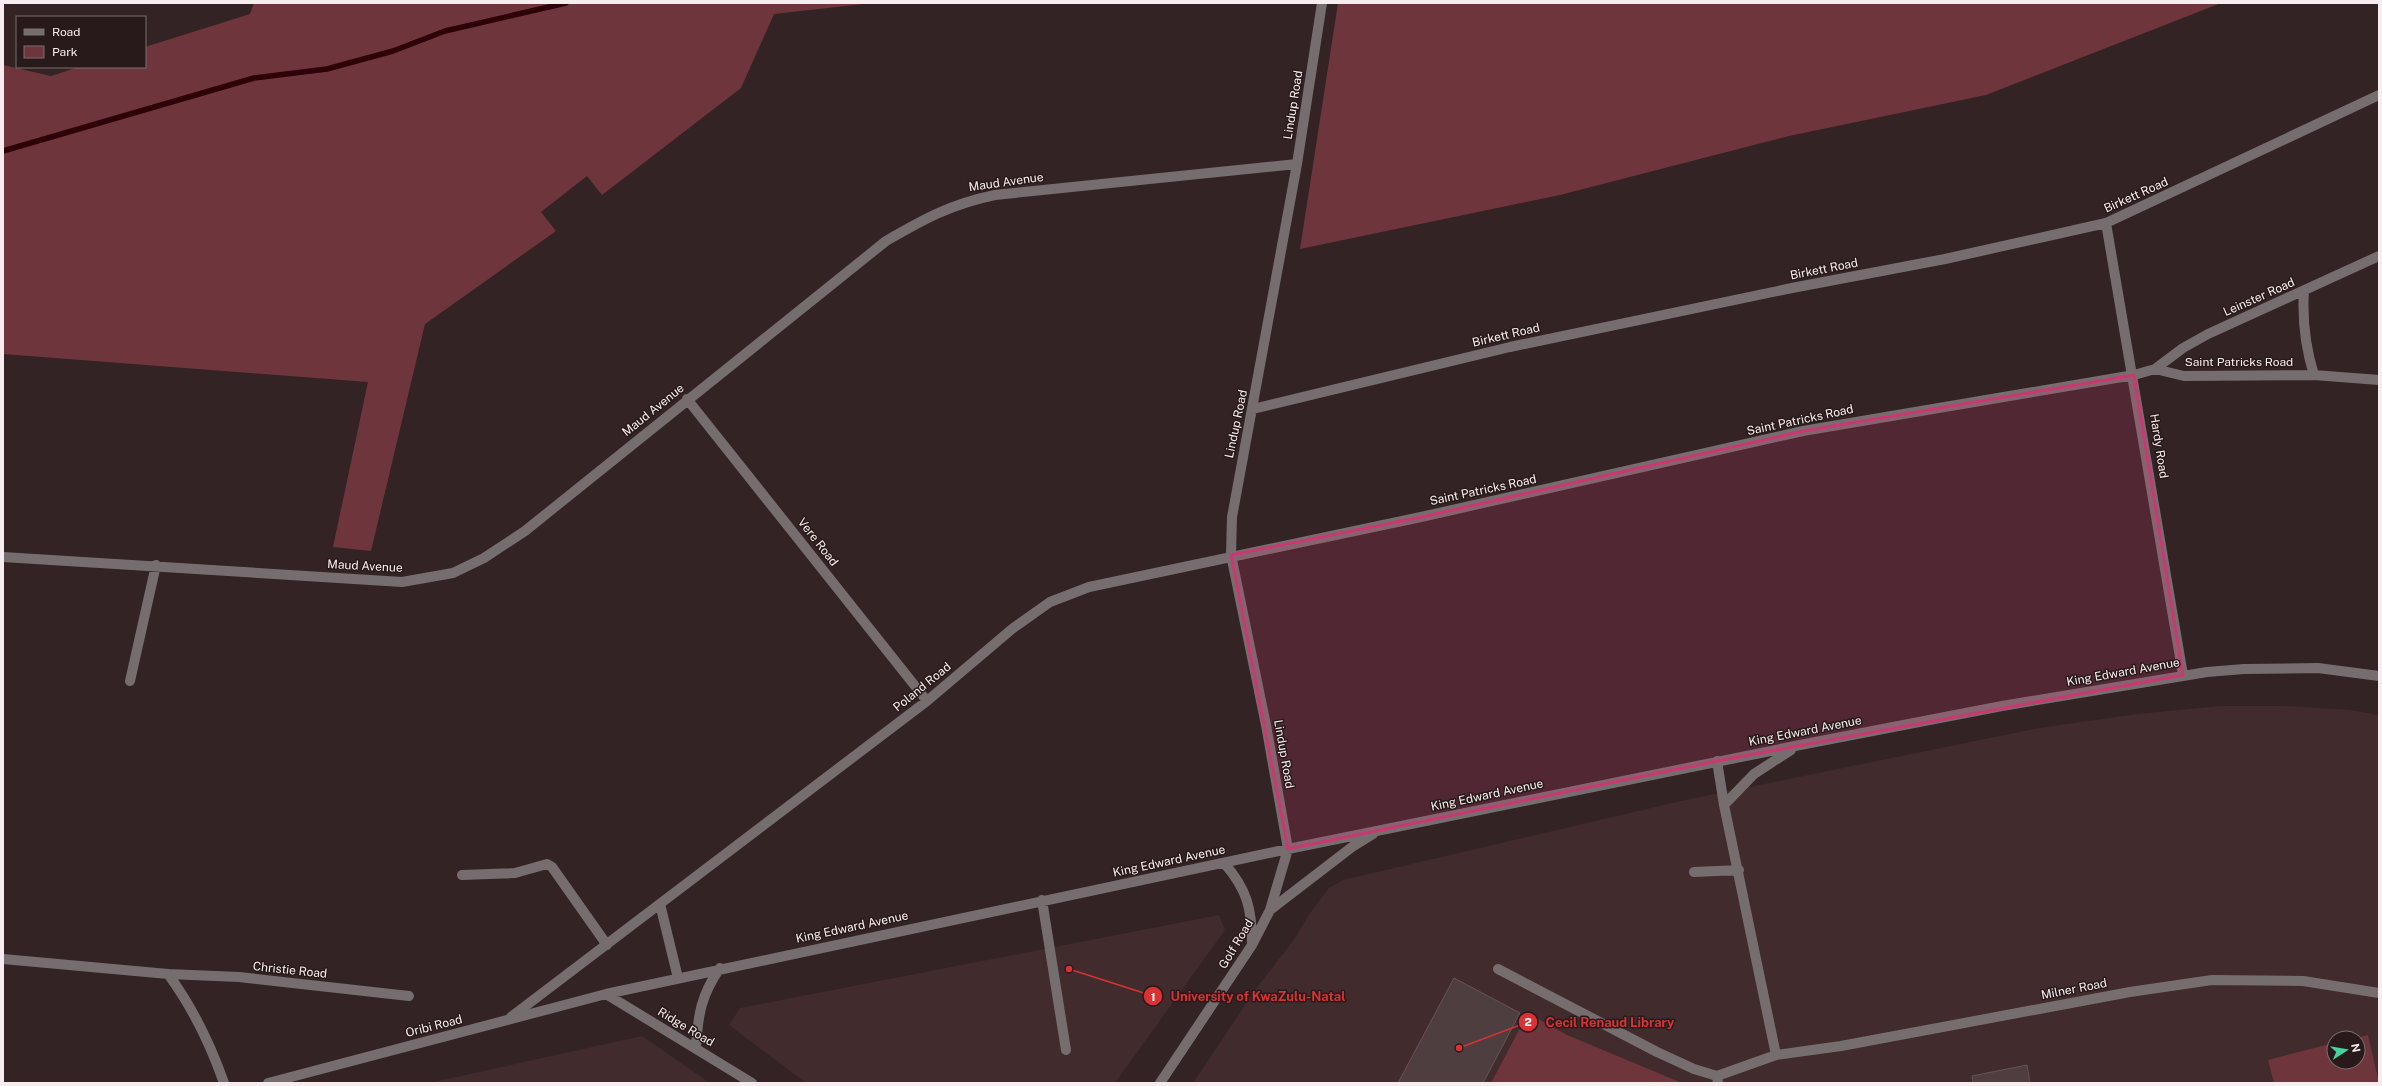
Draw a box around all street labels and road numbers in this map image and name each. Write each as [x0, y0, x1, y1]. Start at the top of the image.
street label: Lindup Road [1281, 70, 1305, 140]
street label: Maud Avenue [968, 170, 1045, 194]
street label: Birkett Road [2102, 175, 2170, 215]
street label: Birkett Road [1789, 256, 1859, 282]
street label: Leinster Road [2221, 275, 2297, 319]
street label: Birkett Road [1471, 320, 1541, 350]
street label: Saint Patricks Road [2185, 355, 2293, 369]
street label: Maud Avenue [619, 381, 687, 439]
street label: Lindup Road [1222, 389, 1250, 459]
street label: Saint Patricks Road [1745, 402, 1855, 438]
street label: Hardy Road [2147, 413, 2171, 479]
street label: Saint Patricks Road [1428, 472, 1538, 508]
street label: Vere Road [795, 515, 841, 569]
street label: Maud Avenue [327, 557, 403, 575]
street label: King Edward Avenue [2065, 655, 2181, 689]
street label: Poland Road [890, 660, 954, 714]
street label: King Edward Avenue [1747, 713, 1863, 749]
street label: Lindup Road [1271, 719, 1297, 789]
street label: King Edward Avenue [1429, 776, 1545, 814]
street label: King Edward Avenue [1111, 842, 1227, 880]
street label: King Edward Avenue [794, 908, 910, 946]
street label: Golf Road [1216, 917, 1256, 971]
street label: Christie Road [252, 959, 328, 981]
street label: Milner Road [2040, 976, 2108, 1002]
street label: Ridge Road [655, 1005, 717, 1049]
street label: Oribi Road [404, 1012, 464, 1040]

